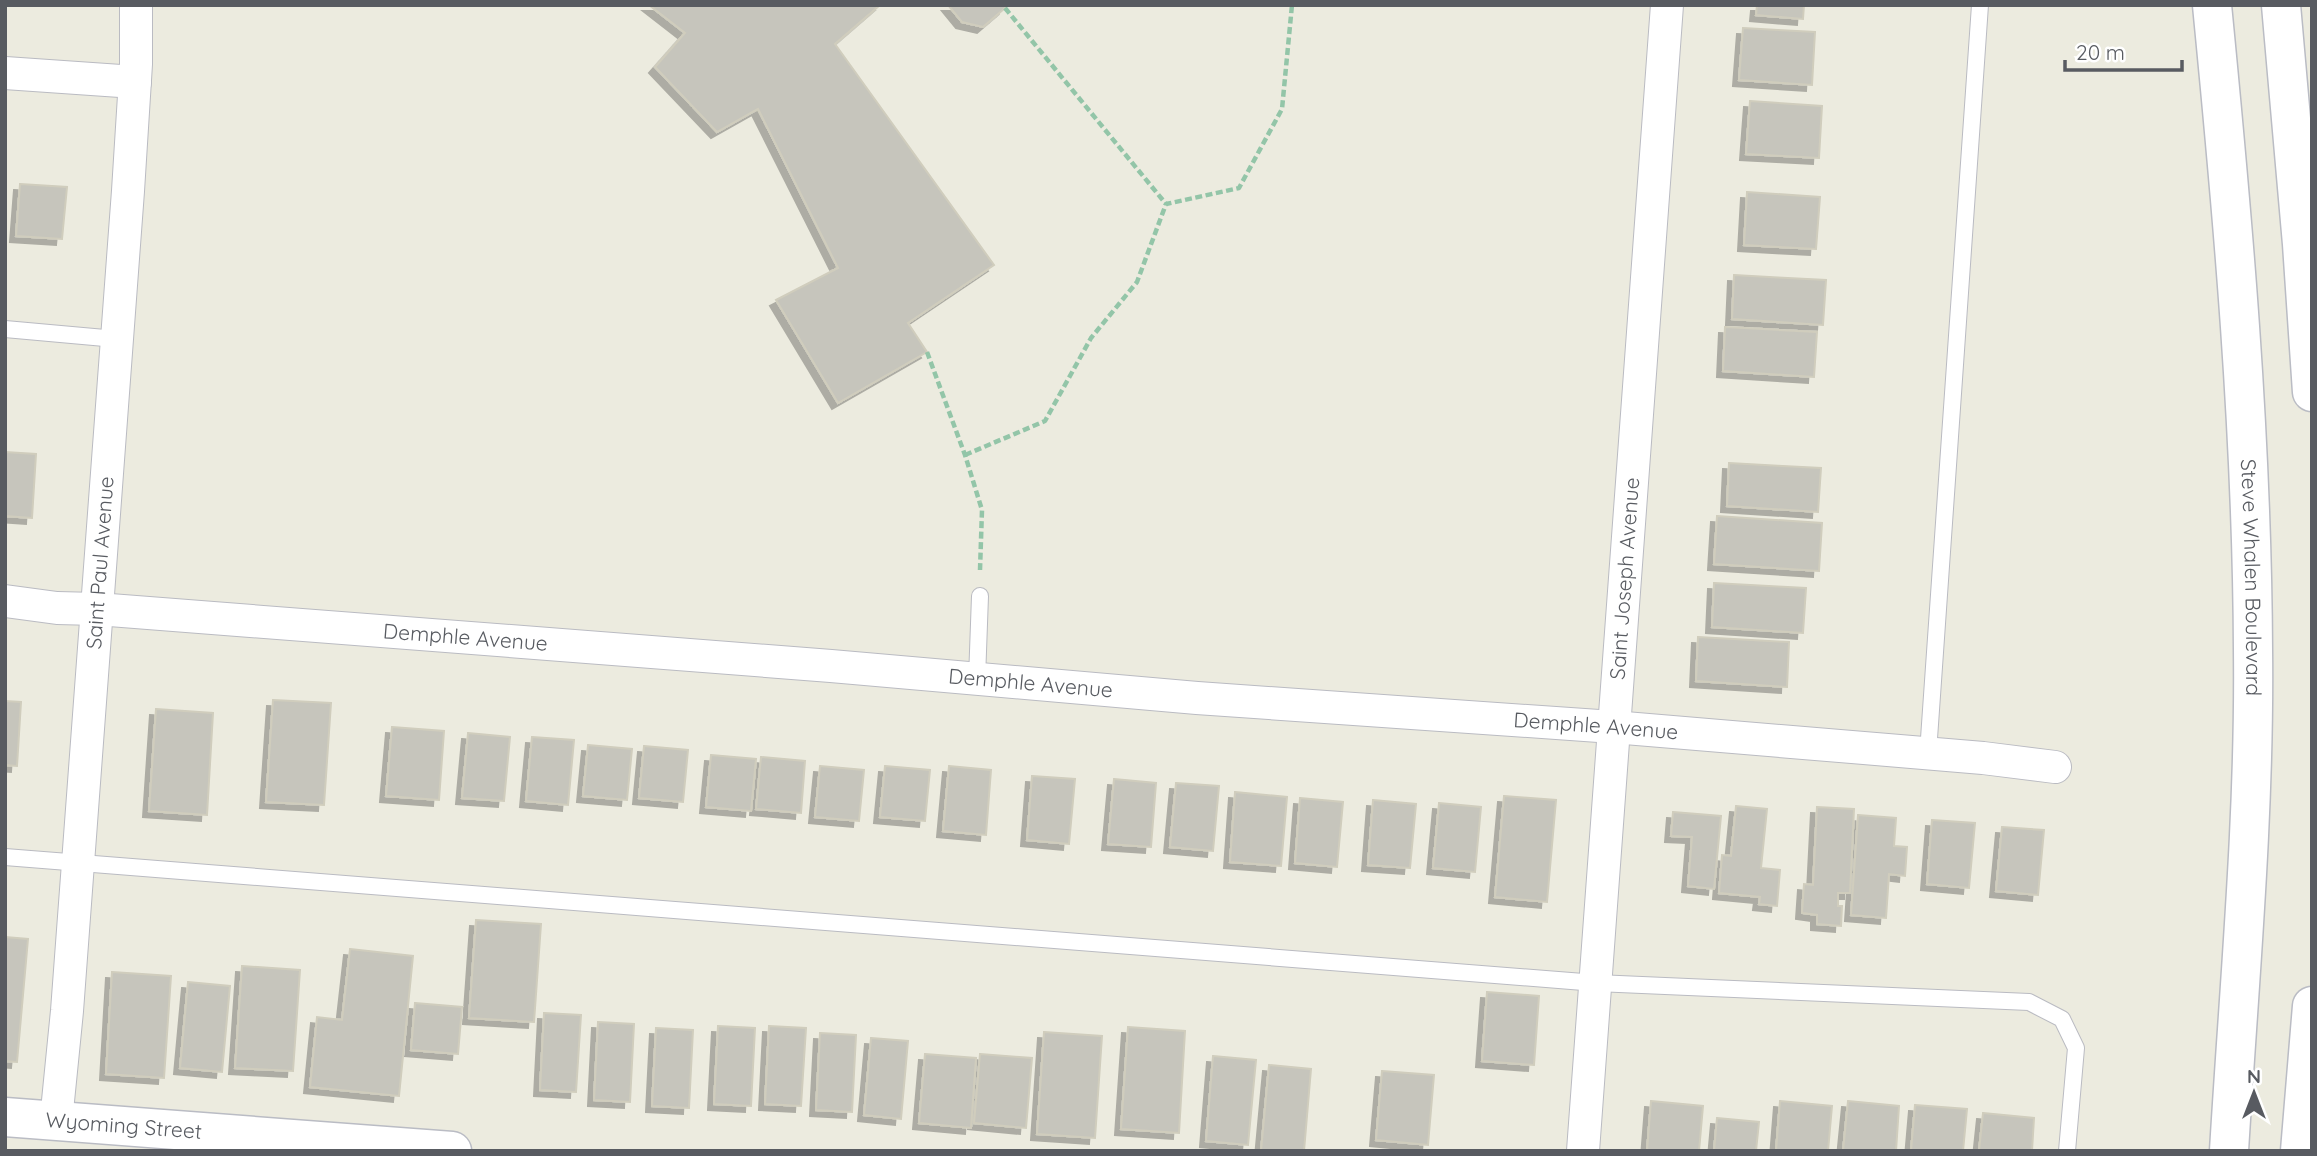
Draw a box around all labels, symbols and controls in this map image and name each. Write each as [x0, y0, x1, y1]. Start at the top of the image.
scale bar [2065, 28, 2182, 72]
text: 20 m [2076, 39, 2125, 65]
street label: Steve Whalen Boulevard [2236, 458, 2267, 696]
street label: Saint Paul Avenue [80, 475, 119, 650]
street label: Saint Joseph Avenue [1604, 476, 1644, 681]
street label: Demphle Avenue [382, 617, 549, 656]
street label: Demphle Avenue [947, 662, 1114, 703]
street label: Demphle Avenue [1513, 706, 1679, 744]
north arrow [2219, 1058, 2289, 1128]
text: N [2247, 1064, 2261, 1088]
street label: Wyoming Street [45, 1106, 203, 1144]

